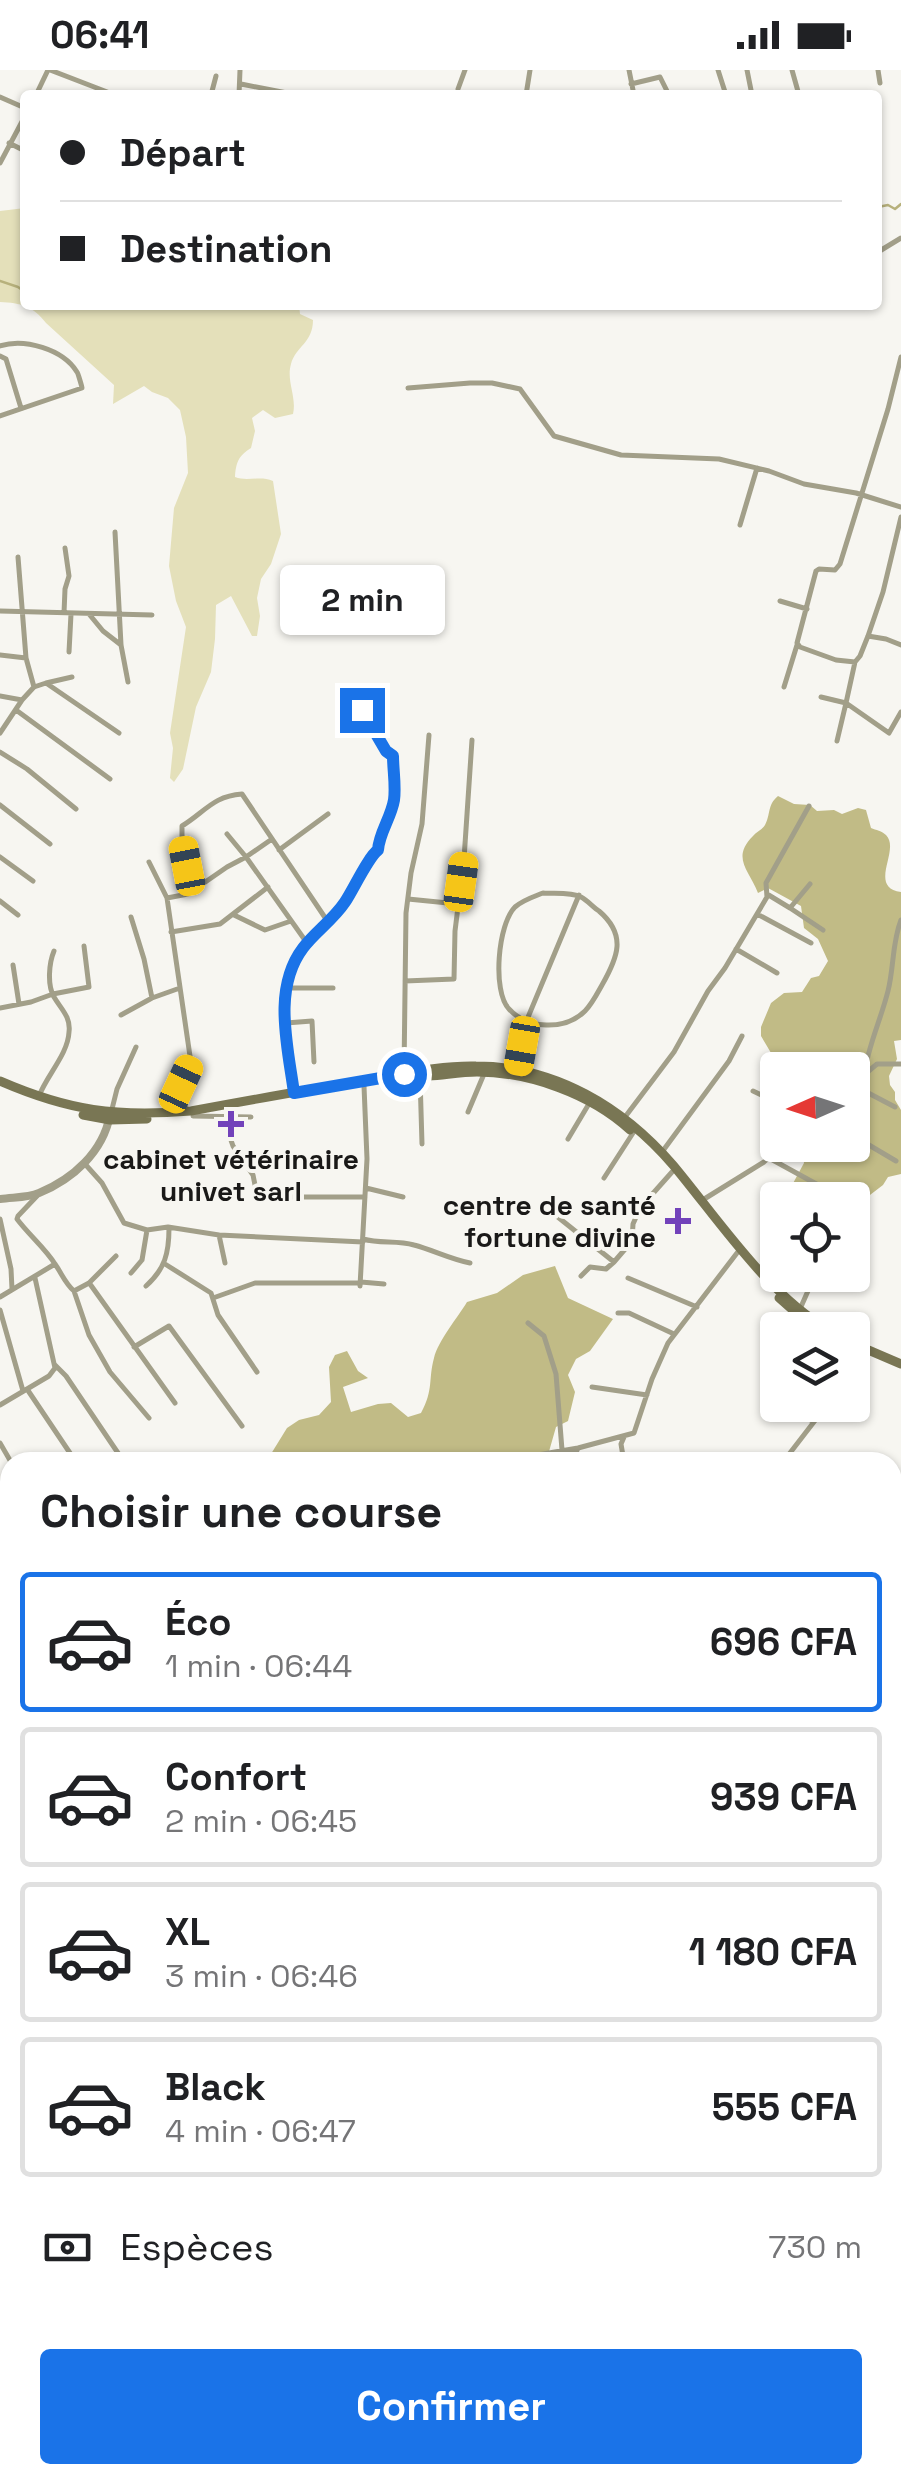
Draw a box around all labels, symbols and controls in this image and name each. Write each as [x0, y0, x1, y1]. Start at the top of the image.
text: 06:41 [50, 11, 149, 59]
text: Départ [120, 129, 246, 177]
text: Destination [120, 225, 332, 273]
callout: 2 min [280, 565, 444, 635]
text: 2 min [321, 580, 404, 620]
route end [340, 688, 385, 733]
car [167, 834, 207, 898]
car [442, 850, 480, 914]
car [502, 1014, 542, 1078]
car [155, 1050, 207, 1118]
route start [382, 1052, 427, 1097]
north arrow [760, 1052, 870, 1162]
map controls [760, 1052, 870, 1422]
marker: cabinet vétérinaire univet sarl [218, 1111, 244, 1137]
place label: cabinet vétérinaire univet sarl [103, 1141, 359, 1209]
button: locate [760, 1182, 870, 1292]
place label: centre de santé fortune divine [443, 1187, 656, 1255]
marker: centre de santé fortune divine [665, 1208, 691, 1234]
button: layers [760, 1312, 870, 1422]
text: Choisir une course [40, 1483, 442, 1540]
icon: car [45, 1597, 135, 1687]
text: Éco [165, 1598, 232, 1646]
text: 696 CFA [710, 1618, 857, 1666]
text: 1 min · 06:44 [165, 1646, 352, 1686]
icon: car [45, 1752, 135, 1842]
text: Confort [165, 1753, 307, 1801]
text: 939 CFA [710, 1773, 857, 1821]
text: 2 min · 06:45 [165, 1801, 357, 1841]
icon: car [45, 1907, 135, 1997]
text: XL [165, 1908, 210, 1956]
text: 1 180 CFA [689, 1928, 857, 1976]
text: 3 min · 06:46 [165, 1956, 358, 1996]
icon: car [45, 2062, 135, 2152]
text: Black [165, 2063, 266, 2111]
text: 555 CFA [712, 2083, 857, 2131]
text: 4 min · 06:47 [165, 2111, 356, 2151]
icon: cash [40, 2220, 95, 2275]
text: Espèces [120, 2223, 274, 2271]
text: 730 m [768, 2227, 862, 2267]
button: Confirmer [40, 2349, 862, 2464]

